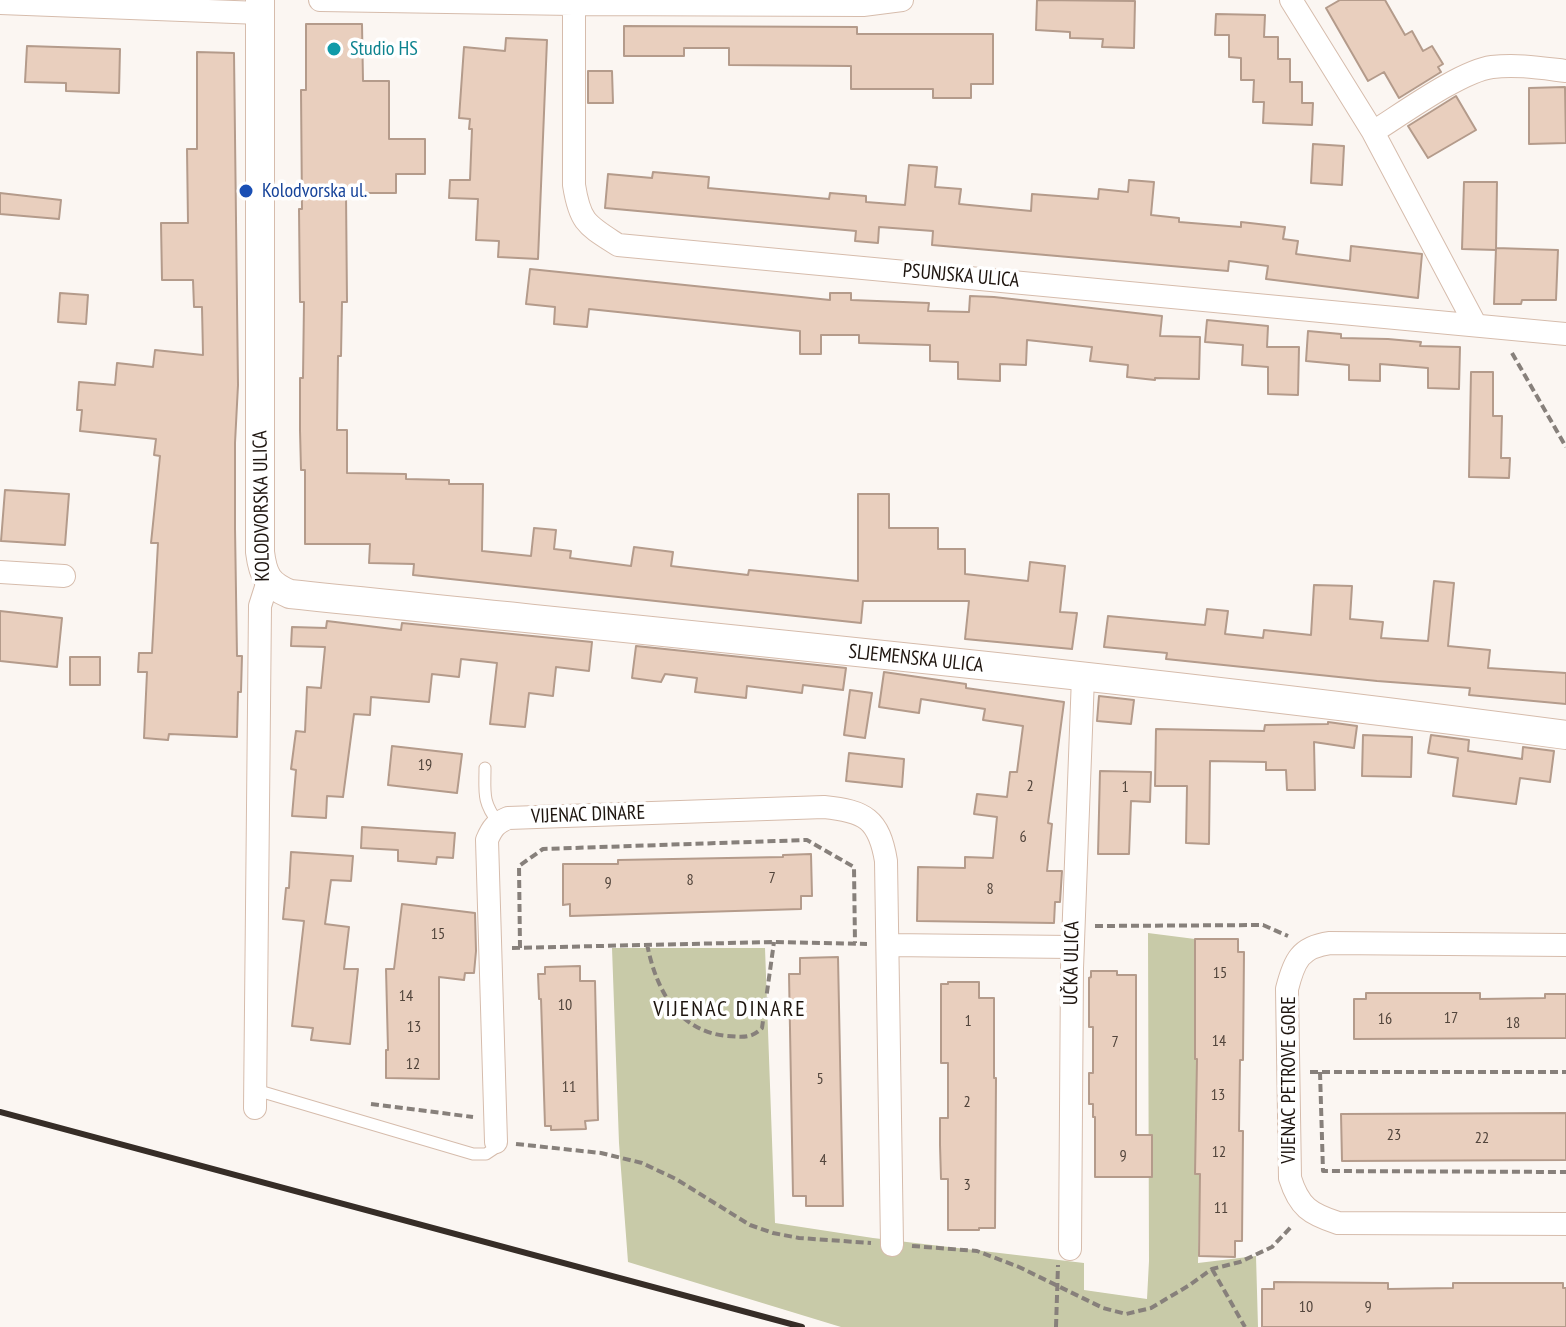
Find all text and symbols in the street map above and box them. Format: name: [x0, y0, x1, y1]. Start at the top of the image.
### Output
place label: Studio HS: [350, 37, 418, 61]
marker: Studio HS: [325, 40, 343, 58]
place label: Kolodvorska ul.: [262, 179, 367, 203]
marker: Kolodvorska ul.: [237, 182, 255, 200]
street label: PSUNJSKA ULICA: [902, 259, 1020, 293]
street label: KOLODVORSKA ULICA: [249, 430, 275, 582]
street label: SLJEMENSKA ULICA: [847, 640, 985, 678]
house number: 19: [418, 755, 432, 775]
house number: 2: [1026, 776, 1034, 796]
house number: 1: [1121, 777, 1129, 797]
street label: VIJENAC DINARE: [531, 801, 645, 829]
house number: 6: [1019, 827, 1027, 847]
house number: 7: [768, 868, 776, 888]
house number: 8: [686, 870, 694, 890]
house number: 9: [604, 873, 612, 893]
house number: 8: [986, 879, 994, 899]
street label: UČKA ULICA: [1059, 921, 1085, 1005]
house number: 15: [431, 924, 445, 944]
house number: 15: [1213, 963, 1227, 983]
house number: 14: [399, 986, 413, 1006]
house number: 10: [558, 995, 572, 1015]
street label: VIJENAC PETROVE GORE: [1277, 996, 1301, 1164]
district label: VIJENAC DINARE: [653, 997, 807, 1023]
house number: 17: [1444, 1008, 1458, 1028]
house number: 16: [1378, 1009, 1392, 1029]
house number: 1: [964, 1011, 972, 1031]
house number: 18: [1506, 1013, 1520, 1033]
house number: 13: [407, 1017, 421, 1037]
house number: 14: [1212, 1031, 1226, 1051]
house number: 7: [1111, 1032, 1119, 1052]
house number: 12: [406, 1054, 420, 1074]
house number: 5: [816, 1069, 824, 1089]
house number: 11: [562, 1077, 576, 1097]
house number: 13: [1211, 1085, 1225, 1105]
house number: 2: [963, 1092, 971, 1112]
house number: 23: [1387, 1125, 1401, 1145]
house number: 22: [1475, 1128, 1489, 1148]
house number: 12: [1212, 1142, 1226, 1162]
house number: 9: [1119, 1146, 1127, 1166]
house number: 4: [819, 1150, 827, 1170]
house number: 3: [963, 1175, 971, 1195]
house number: 11: [1214, 1198, 1228, 1218]
house number: 10: [1299, 1297, 1313, 1317]
house number: 9: [1364, 1297, 1372, 1317]

